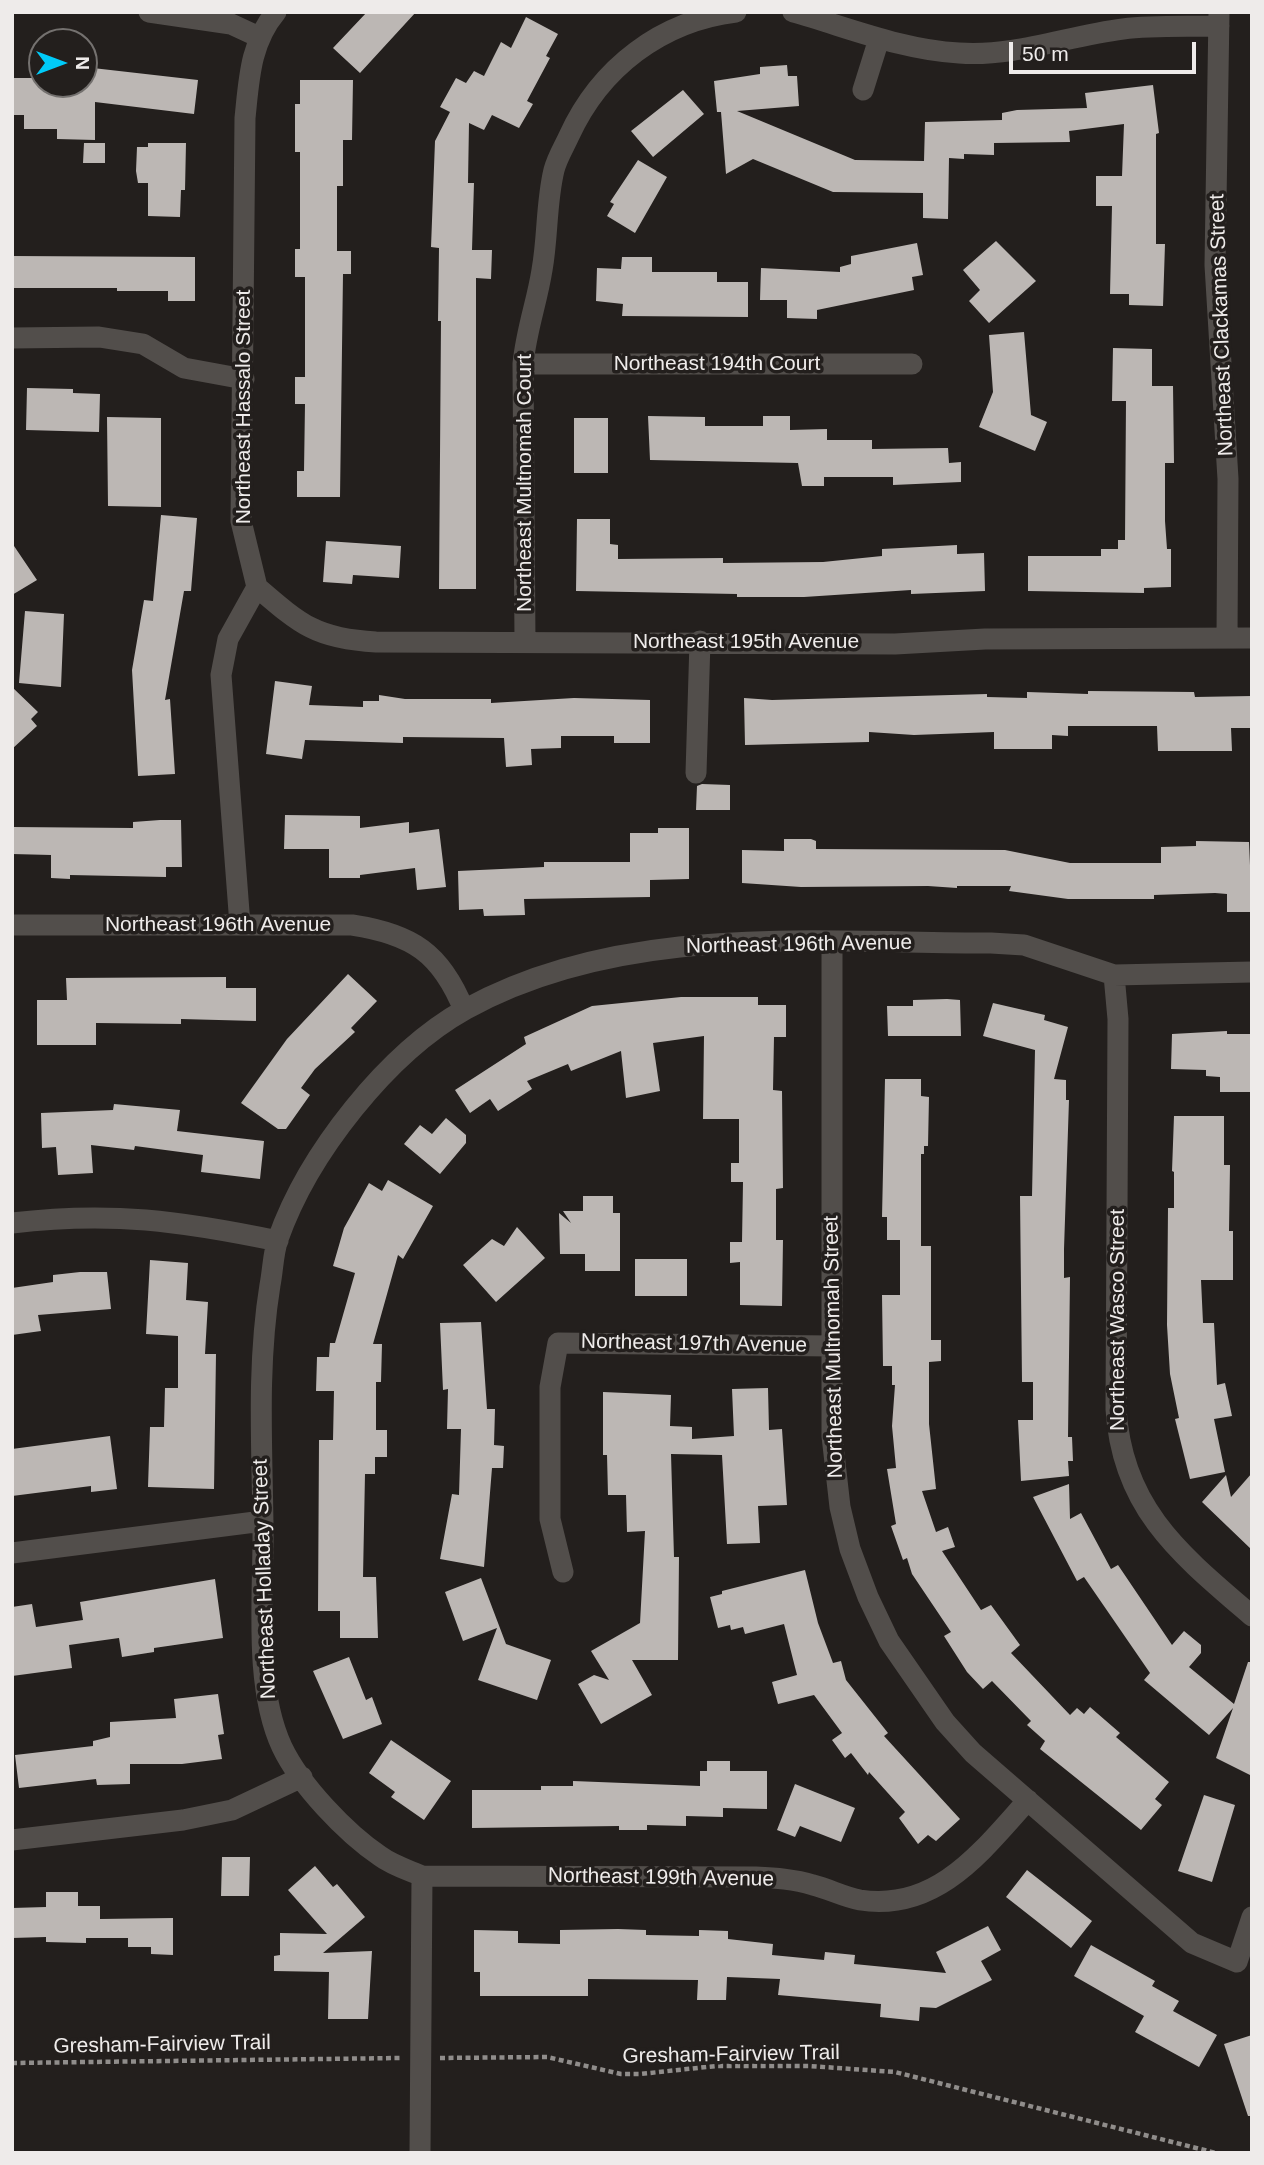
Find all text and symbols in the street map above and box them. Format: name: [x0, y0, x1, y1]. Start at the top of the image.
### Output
north arrow: [28, 28, 98, 98]
scale bar: [1012, 28, 1199, 72]
text: 50 m: [1022, 42, 1069, 65]
text: N: [72, 56, 93, 70]
street label: Northeast Clackamas Street: [1205, 193, 1239, 457]
street label: Northeast Hassalo Street: [231, 290, 257, 524]
street label: Northeast 194th Court: [614, 351, 820, 377]
street label: Northeast Multnomah Court: [512, 354, 538, 612]
street label: Northeast 195th Avenue: [633, 629, 859, 655]
street label: Northeast 196th Avenue: [105, 912, 331, 938]
street label: Northeast 196th Avenue: [686, 930, 912, 960]
street label: Northeast Wasco Street: [1105, 1209, 1131, 1431]
street label: Northeast Multnomah Street: [819, 1215, 849, 1479]
street label: Northeast 197th Avenue: [581, 1329, 807, 1359]
street label: Northeast Holladay Street: [248, 1458, 282, 1700]
street label: Northeast 199th Avenue: [548, 1863, 774, 1893]
street label: Gresham-Fairview Trail: [53, 2031, 271, 2059]
street label: Gresham-Fairview Trail: [622, 2041, 840, 2069]

